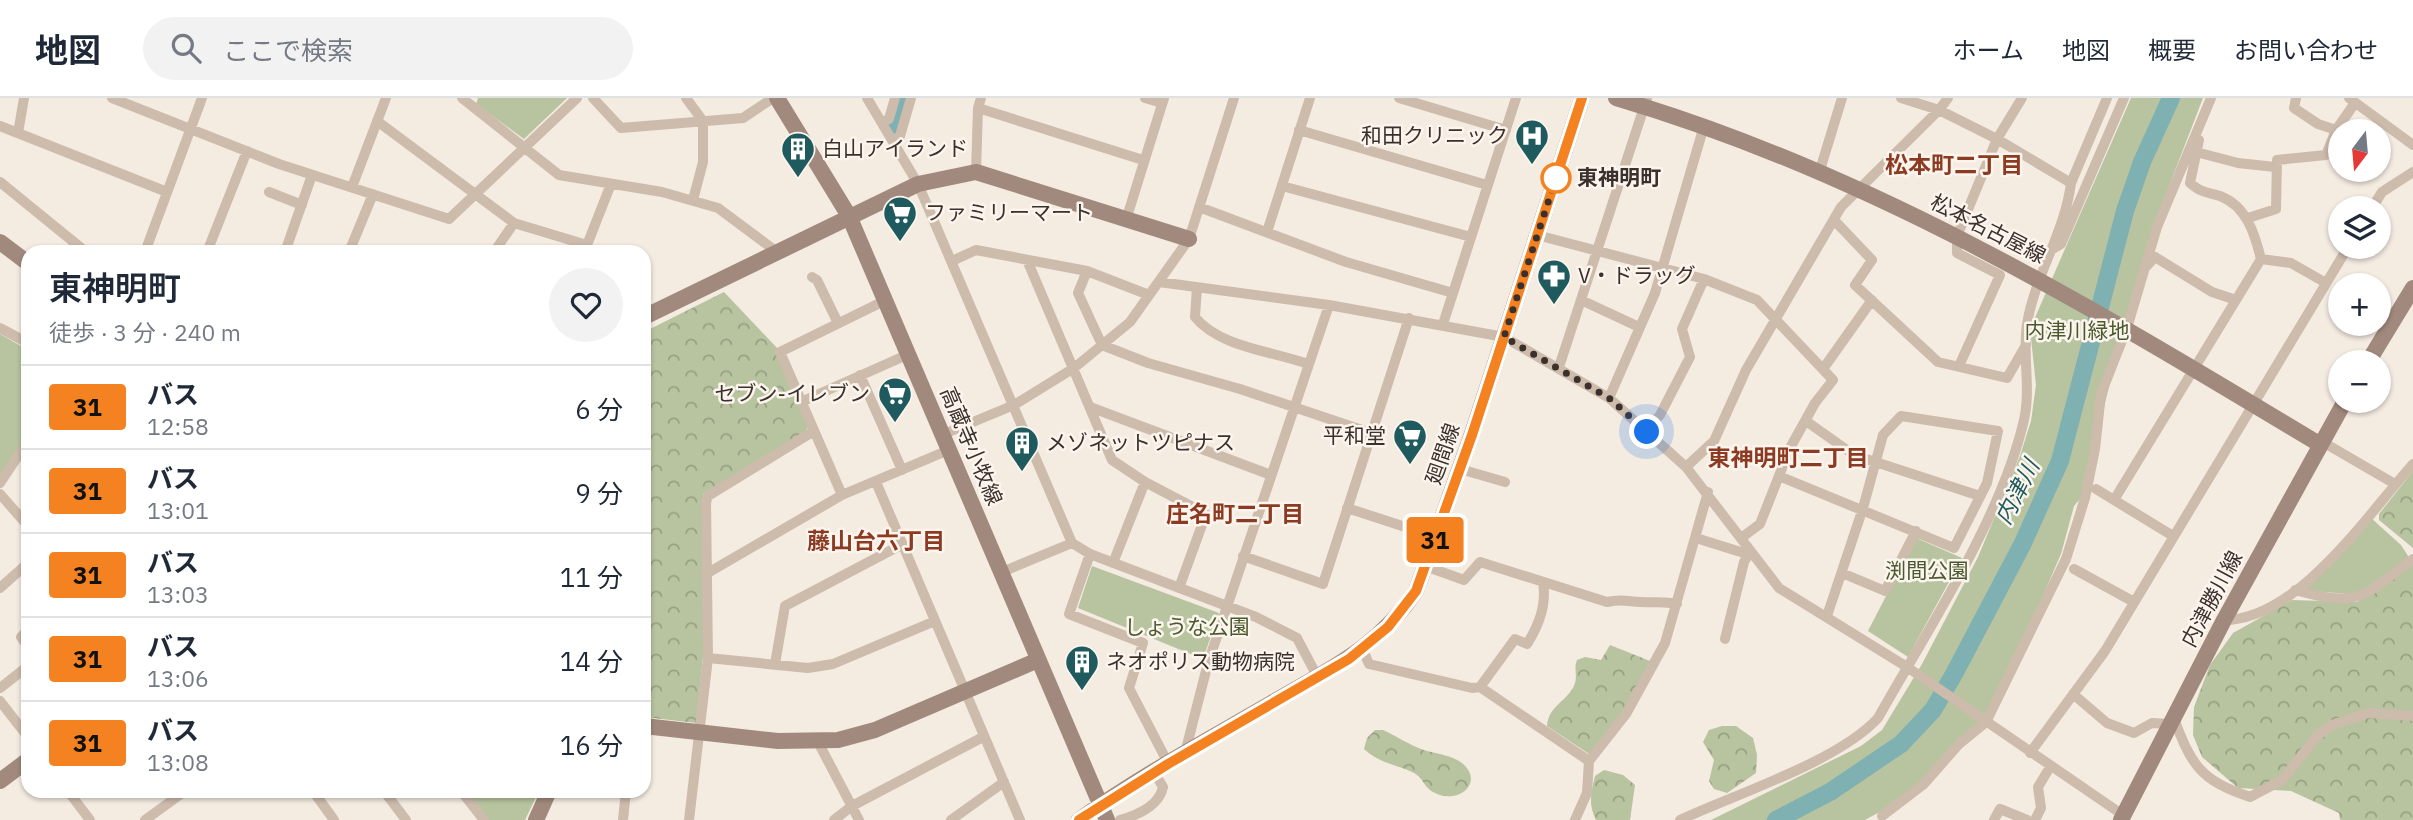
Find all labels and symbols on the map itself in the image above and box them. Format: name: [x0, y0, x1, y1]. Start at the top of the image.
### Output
hospital icon: 和田クリニック: [1513, 117, 1551, 166]
north arrow: [2328, 119, 2390, 182]
place label: 和田クリニック: [1361, 121, 1508, 149]
building icon: 白山アイランド: [779, 130, 817, 179]
place label: 白山アイランド: [822, 134, 968, 162]
district label: 松本町二丁目: [1885, 149, 2023, 179]
marker: 東神明町: [1541, 163, 1571, 193]
place label: 東神明町: [1577, 163, 1661, 191]
street label: 松本名古屋線: [1926, 187, 2051, 269]
supermarket icon: ファミリーマート: [881, 194, 919, 243]
place label: ファミリーマート: [925, 198, 1093, 226]
pharmacy icon: V・ドラッグ: [1535, 257, 1573, 306]
place label: V・ドラッグ: [1578, 261, 1696, 289]
park label: 内津川緑地: [2025, 316, 2130, 344]
supermarket icon: セブン-イレブン: [876, 375, 914, 424]
place label: セブン-イレブン: [715, 379, 870, 407]
street label: 高蔵寺小牧線: [934, 382, 1009, 509]
your location: [1629, 414, 1664, 449]
supermarket icon: 平和堂: [1391, 417, 1429, 466]
street label: 廻間線: [1419, 419, 1466, 488]
place label: 平和堂: [1323, 421, 1386, 449]
building icon: メゾネットツピナス: [1003, 424, 1041, 473]
place label: メゾネットツピナス: [1046, 428, 1235, 456]
district label: 東神明町二丁目: [1708, 442, 1869, 472]
water label: 内津川: [1987, 451, 2046, 529]
district label: 庄名町二丁目: [1166, 498, 1304, 528]
line badge: 31: [1404, 517, 1466, 563]
district label: 藤山台六丁目: [807, 525, 945, 555]
street label: 内津勝川線: [2174, 546, 2248, 651]
park label: 渕間公園: [1885, 556, 1969, 584]
park label: しょうな公園: [1124, 612, 1250, 640]
building icon: ネオポリス動物病院: [1063, 643, 1101, 692]
place label: ネオポリス動物病院: [1106, 647, 1295, 675]

